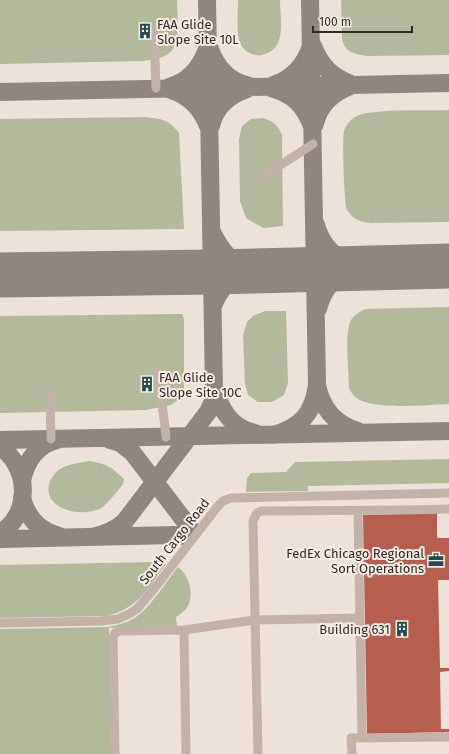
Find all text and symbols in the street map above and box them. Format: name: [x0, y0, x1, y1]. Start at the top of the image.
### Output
scale bar: [313, 8, 412, 34]
text: 100 m: [319, 15, 351, 29]
place label: FAA Glide Slope Site 10L: [157, 17, 239, 47]
building icon: FAA Glide Slope Site 10L: [136, 22, 154, 40]
place label: FAA Glide Slope Site 10C: [159, 370, 242, 400]
building icon: FAA Glide Slope Site 10C: [138, 375, 156, 393]
street label: South Cargo Road: [136, 495, 213, 587]
place label: FedEx Chicago Regional Sort Operations: [286, 546, 424, 576]
office icon: FedEx Chicago Regional Sort Operations: [427, 551, 445, 569]
building icon: Building 631: [393, 620, 411, 638]
place label: Building 631: [319, 622, 390, 637]

